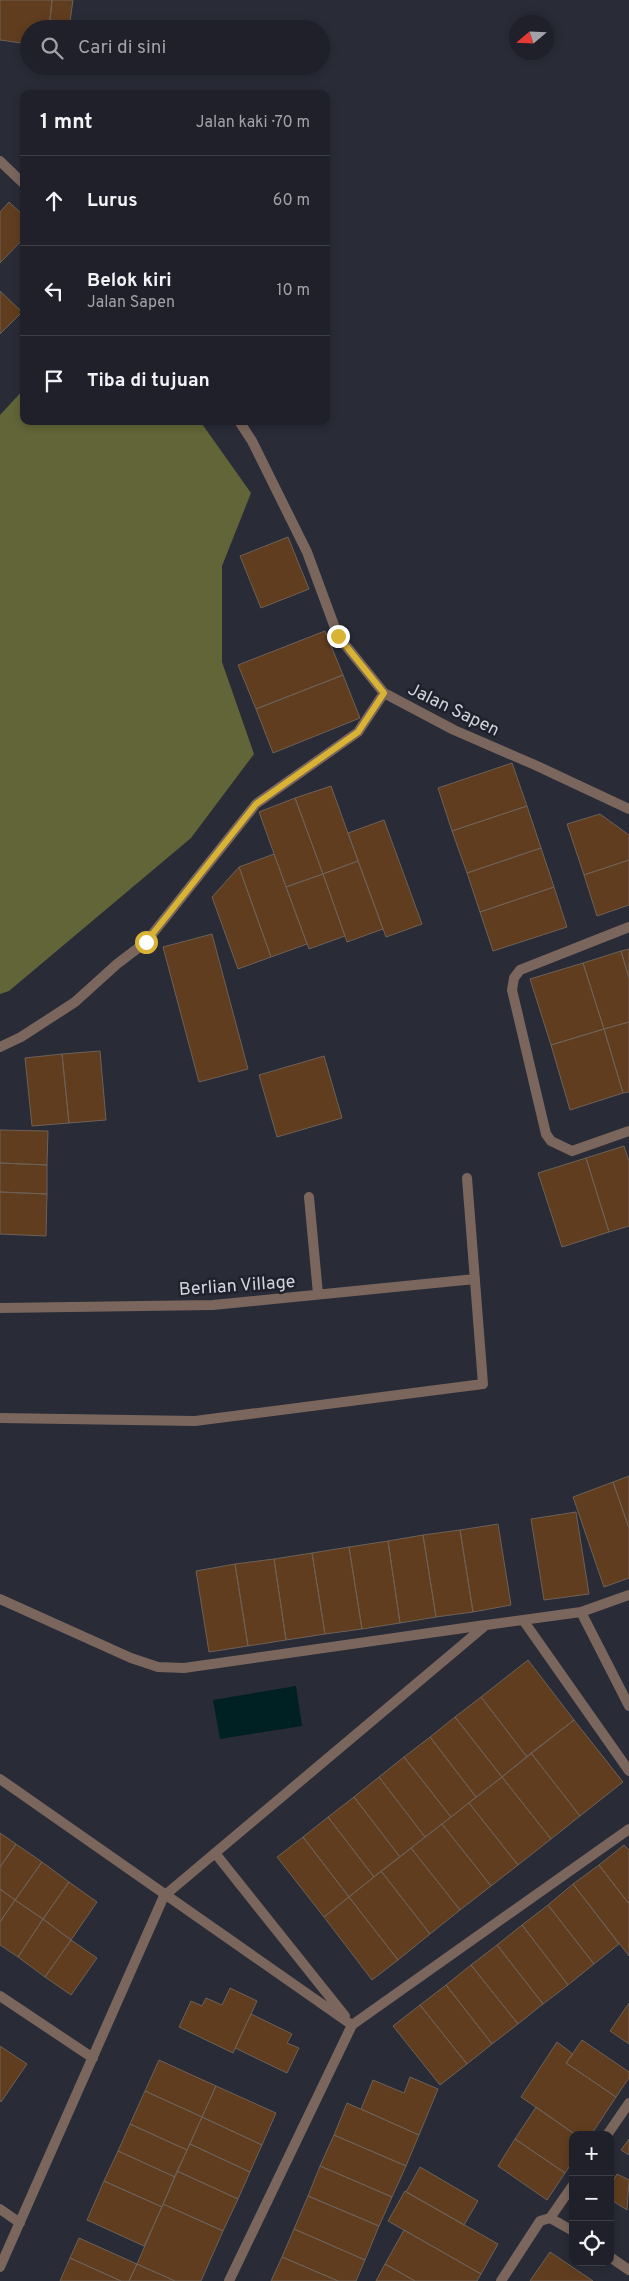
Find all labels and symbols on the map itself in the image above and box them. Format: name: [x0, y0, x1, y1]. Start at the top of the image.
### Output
north arrow: [509, 15, 554, 60]
route end: [327, 625, 350, 648]
street label: Jalan Sapen: [404, 678, 503, 742]
route start: [135, 931, 158, 954]
street label: Berlian Village: [178, 1271, 296, 1302]

